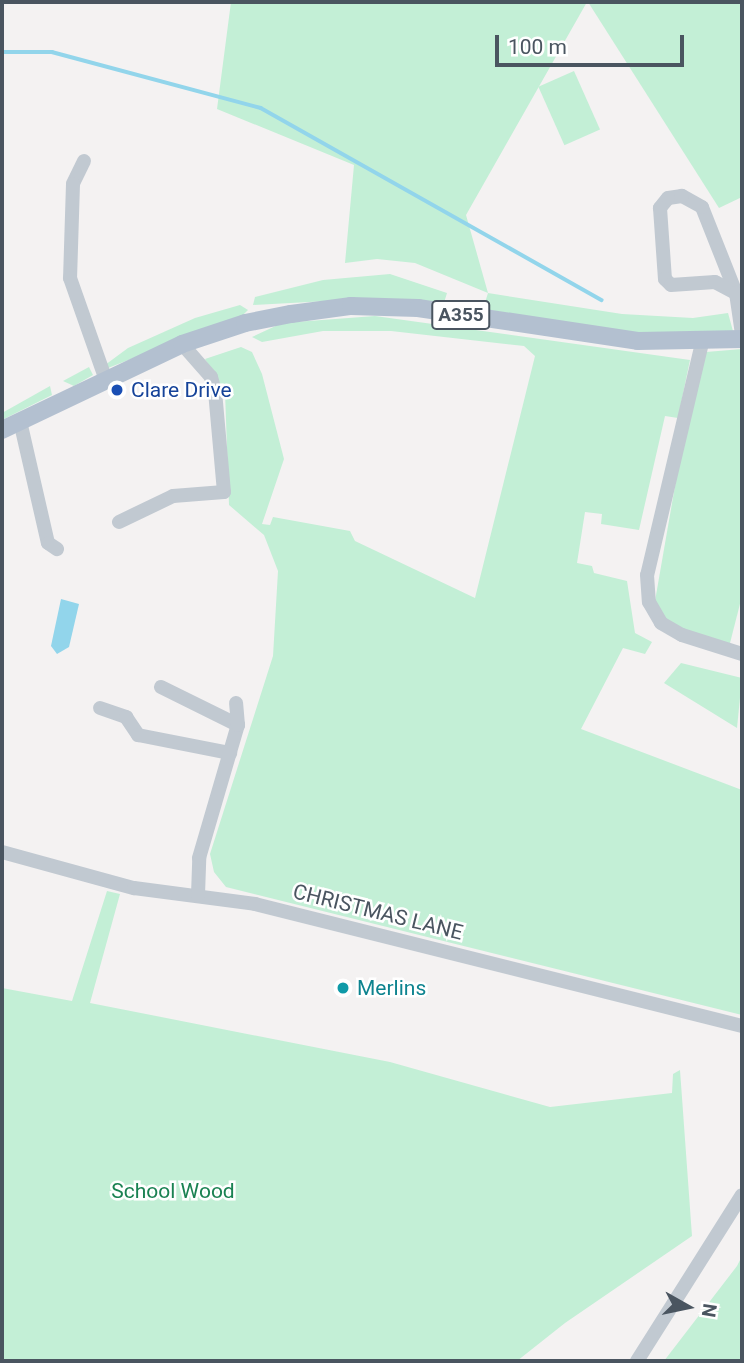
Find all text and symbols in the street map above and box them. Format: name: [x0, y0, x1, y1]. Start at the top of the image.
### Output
scale bar: [499, 21, 688, 65]
text: 100 m: [508, 35, 567, 59]
road number: A355: [431, 300, 491, 330]
place label: Clare Drive: [131, 377, 232, 403]
marker: Clare Drive: [109, 382, 125, 398]
street label: CHRISTMAS LANE: [290, 879, 466, 945]
place label: Merlins: [357, 975, 426, 1001]
marker: Merlins: [335, 980, 351, 996]
park label: School Wood: [111, 1178, 235, 1204]
north arrow: [653, 1272, 723, 1342]
text: N: [697, 1302, 722, 1319]

